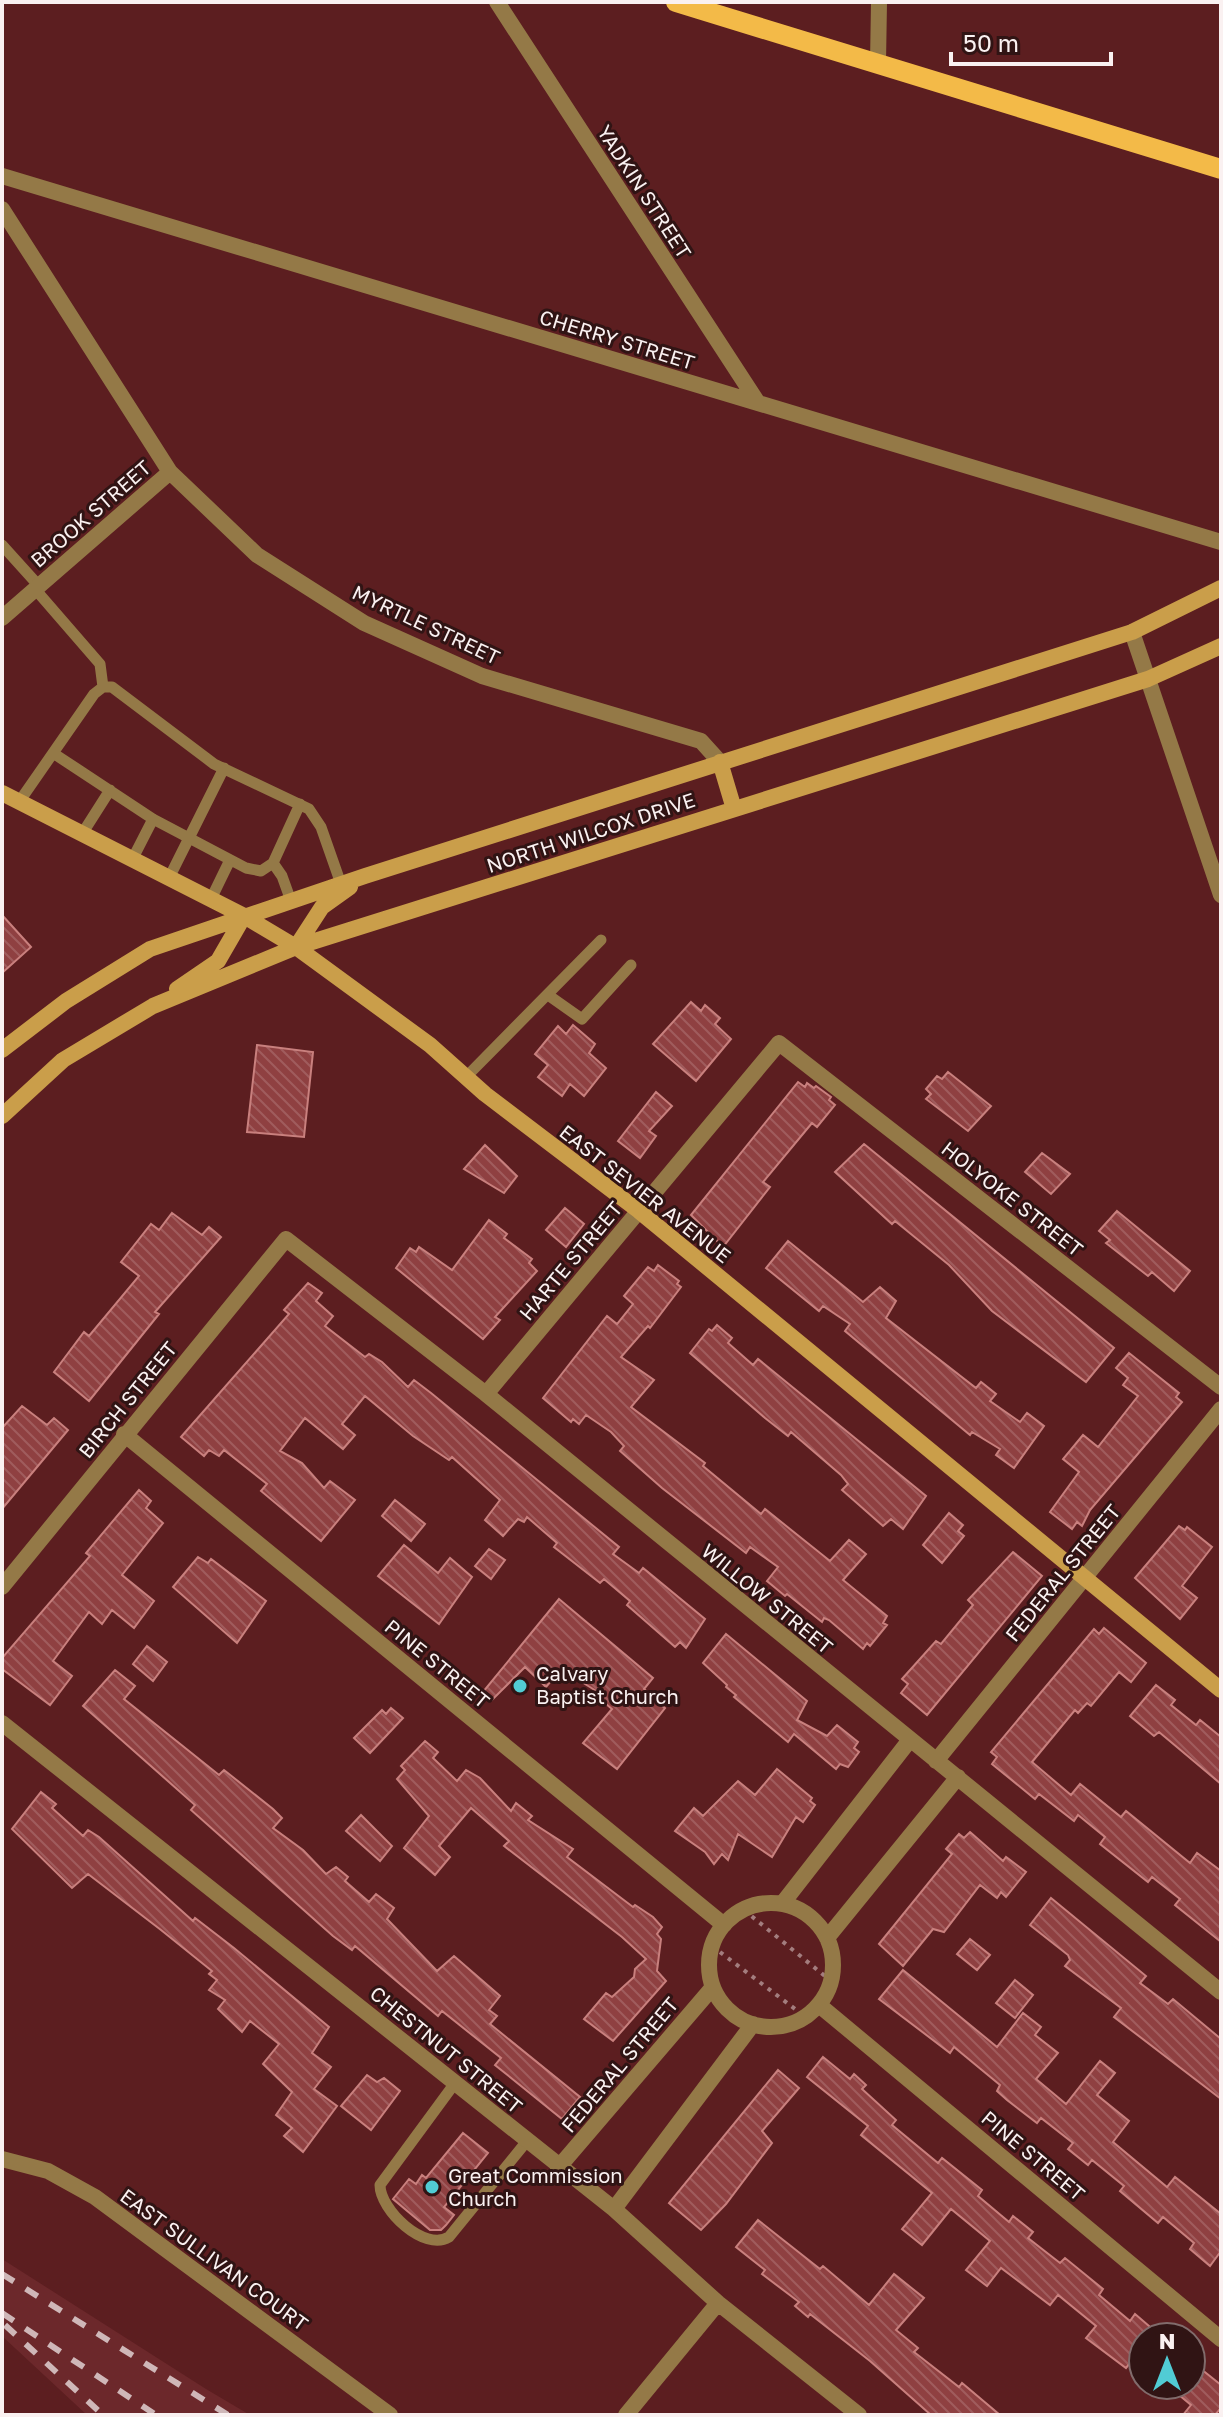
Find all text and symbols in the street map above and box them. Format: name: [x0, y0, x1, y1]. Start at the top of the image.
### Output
scale bar: [951, 16, 1111, 66]
text: 50 m: [963, 28, 1019, 57]
street label: YADKIN STREET: [593, 120, 697, 263]
street label: CHERRY STREET: [537, 304, 698, 374]
street label: BROOK STREET: [25, 455, 155, 572]
street label: MYRTLE STREET: [349, 579, 504, 669]
street label: NORTH WILCOX DRIVE: [483, 787, 698, 877]
street label: EAST SEVIER AVENUE: [555, 1119, 736, 1267]
street label: HOLYOKE STREET: [937, 1136, 1088, 1261]
street label: HARTE STREET: [514, 1196, 627, 1324]
street label: BIRCH STREET: [73, 1336, 181, 1462]
street label: FEDERAL STREET: [1000, 1499, 1125, 1646]
street label: WILLOW STREET: [697, 1538, 838, 1658]
street label: PINE STREET: [381, 1614, 495, 1713]
place label: Calvary Baptist Church: [536, 1661, 679, 1708]
marker: Calvary Baptist Church: [511, 1677, 529, 1695]
street label: CHESTNUT STREET: [366, 1980, 528, 2118]
street label: FEDERAL STREET: [556, 1992, 683, 2137]
street label: PINE STREET: [977, 2105, 1090, 2205]
place label: Great Commission Church: [448, 2163, 623, 2210]
marker: Great Commission Church: [423, 2178, 441, 2196]
street label: EAST SULLIVAN COURT: [116, 2183, 313, 2335]
north arrow: [1127, 2321, 1207, 2401]
text: N: [1159, 2327, 1175, 2354]

